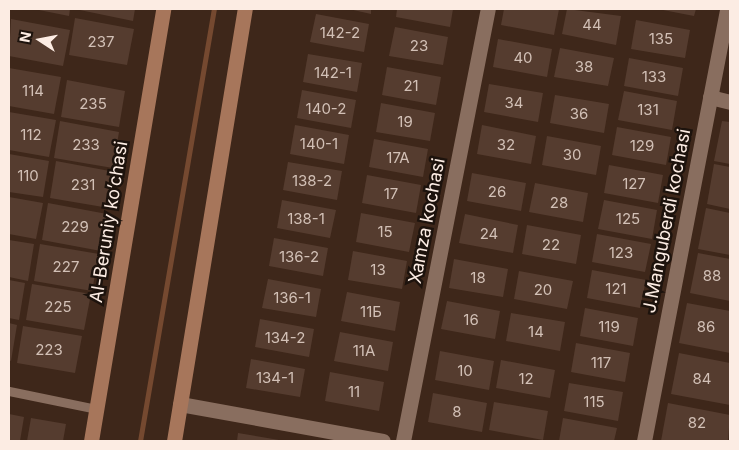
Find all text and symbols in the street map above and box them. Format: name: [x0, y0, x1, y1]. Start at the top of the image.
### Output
north arrow: [15, 15, 65, 65]
house number: 44: [582, 16, 602, 34]
house number: 142-2: [320, 24, 360, 42]
text: N: [15, 30, 34, 44]
house number: 135: [649, 30, 673, 48]
house number: 237: [88, 33, 114, 51]
house number: 23: [410, 37, 428, 55]
house number: 40: [513, 49, 533, 67]
house number: 38: [575, 58, 593, 76]
house number: 142-1: [314, 64, 352, 82]
house number: 133: [642, 68, 666, 86]
house number: 21: [403, 77, 419, 95]
house number: 114: [22, 82, 44, 100]
house number: 34: [505, 94, 523, 112]
house number: 235: [79, 95, 107, 113]
house number: 140-2: [306, 100, 346, 118]
house number: 131: [637, 101, 659, 119]
house number: 36: [570, 105, 588, 123]
house number: 19: [397, 113, 413, 131]
house number: 112: [20, 126, 42, 144]
street label: J.Manguberdi kochasi: [639, 127, 695, 315]
house number: 140-1: [300, 135, 338, 153]
house number: 233: [72, 136, 100, 154]
house number: 32: [497, 136, 515, 154]
house number: 129: [630, 137, 654, 155]
street label: Al-Beruniy ko’chasi: [86, 140, 132, 304]
house number: 30: [563, 146, 581, 164]
house number: 17A: [386, 149, 410, 167]
street label: Xamza kochasi: [404, 156, 450, 286]
house number: 110: [17, 167, 39, 185]
house number: 138-2: [292, 172, 332, 190]
house number: 127: [622, 175, 646, 193]
house number: 231: [71, 176, 95, 194]
house number: 26: [488, 183, 506, 201]
house number: 17: [384, 185, 398, 203]
house number: 28: [550, 194, 568, 212]
house number: 138-1: [287, 210, 325, 228]
house number: 125: [616, 210, 640, 228]
house number: 229: [61, 218, 89, 236]
house number: 15: [377, 223, 393, 241]
house number: 24: [480, 225, 498, 243]
house number: 22: [542, 236, 560, 254]
house number: 123: [609, 244, 633, 262]
house number: 136-2: [279, 248, 319, 266]
house number: 227: [53, 258, 79, 276]
house number: 13: [370, 261, 386, 279]
house number: 88: [703, 267, 721, 285]
house number: 18: [470, 269, 486, 287]
house number: 121: [605, 280, 627, 298]
house number: 20: [534, 281, 552, 299]
house number: 136-1: [273, 289, 311, 307]
house number: 225: [44, 298, 72, 316]
house number: 11Б: [360, 303, 382, 321]
house number: 16: [463, 311, 479, 329]
house number: 119: [598, 318, 620, 336]
house number: 86: [697, 318, 715, 336]
house number: 14: [528, 323, 544, 341]
house number: 134-2: [265, 329, 305, 347]
house number: 223: [35, 341, 63, 359]
house number: 11А: [353, 342, 375, 360]
house number: 117: [591, 354, 611, 372]
house number: 10: [457, 362, 473, 380]
house number: 134-1: [256, 369, 294, 387]
house number: 12: [518, 370, 534, 388]
house number: 84: [693, 370, 711, 388]
house number: 11: [348, 383, 360, 401]
house number: 115: [583, 393, 605, 411]
house number: 8: [452, 403, 462, 421]
house number: 82: [688, 414, 706, 432]

